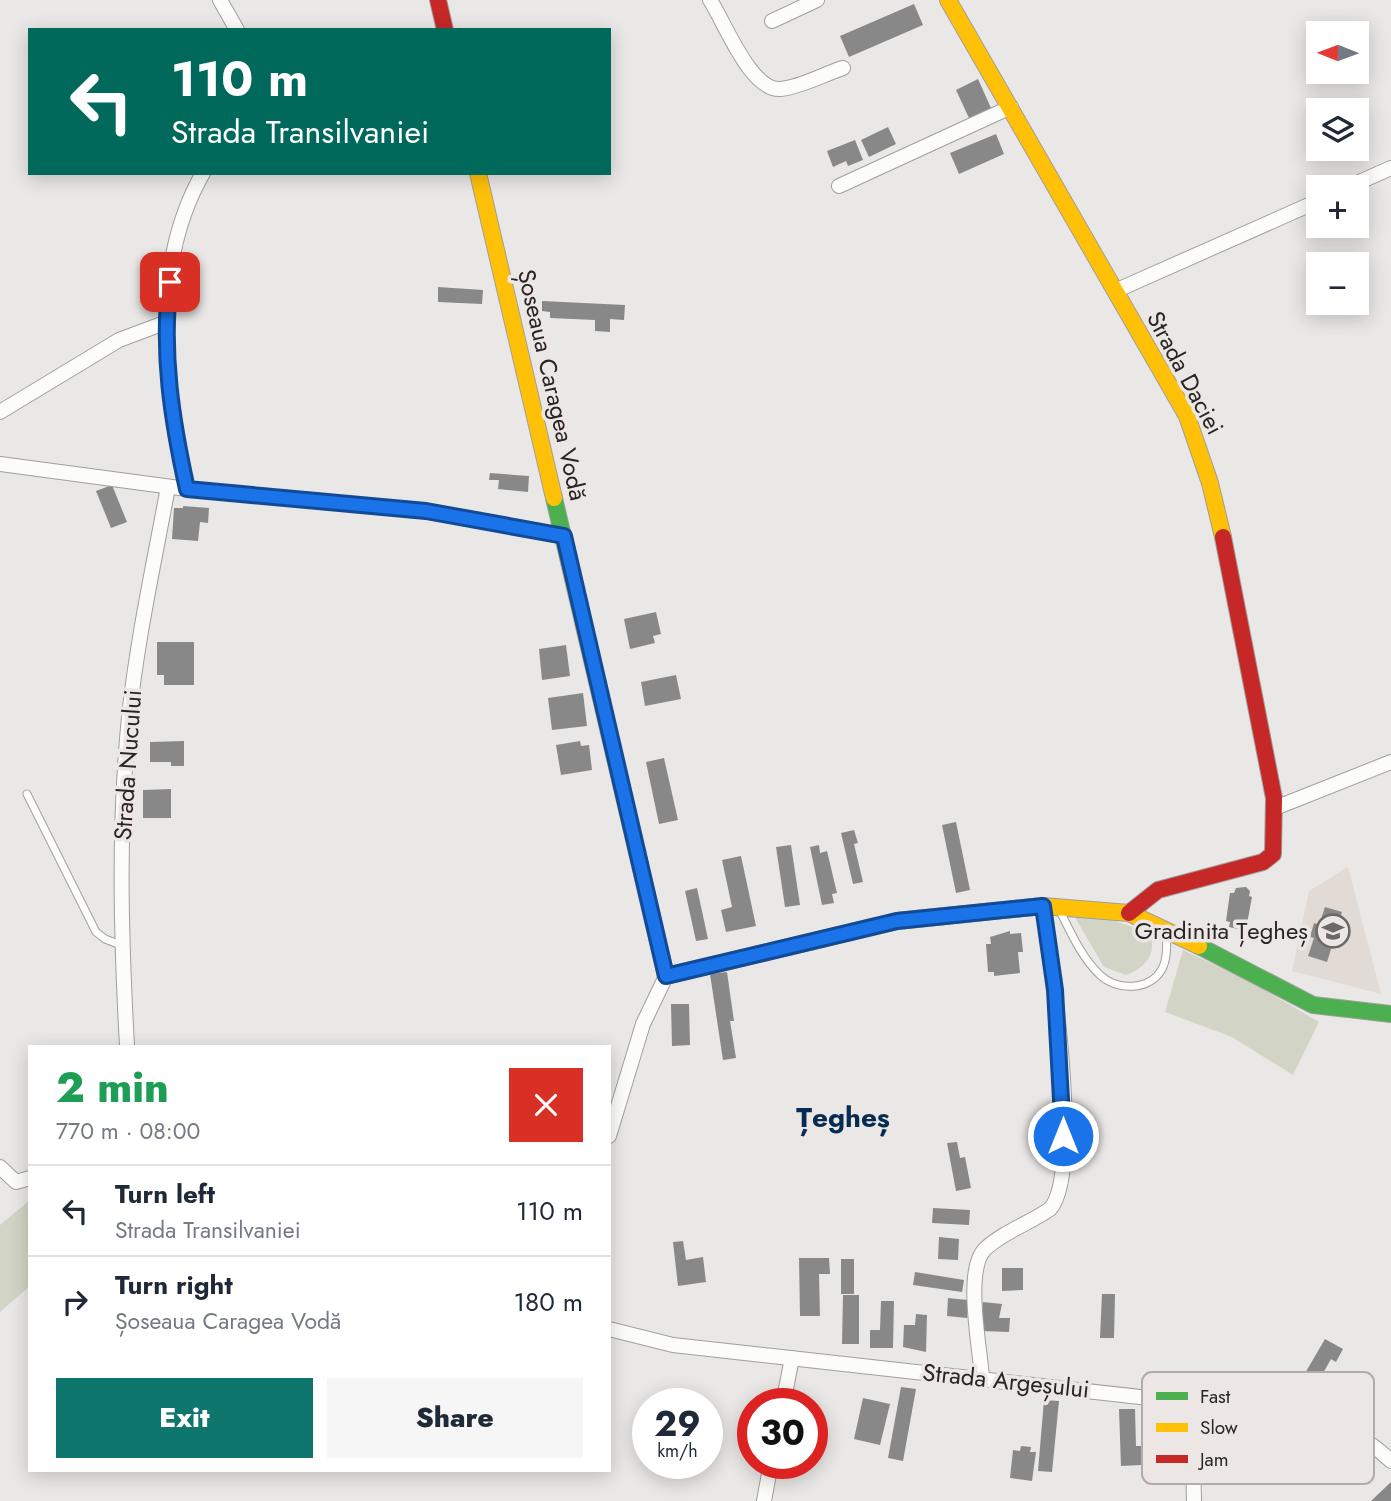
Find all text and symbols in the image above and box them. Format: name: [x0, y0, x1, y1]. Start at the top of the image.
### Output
north arrow: [1306, 21, 1368, 84]
map controls: [1306, 21, 1369, 315]
text: 110 m: [171, 44, 308, 114]
icon: left: [56, 56, 147, 147]
button: layers: [1306, 98, 1369, 161]
text: Strada Transilvaniei: [171, 109, 429, 155]
button: +: [1306, 175, 1369, 238]
pin: [140, 252, 200, 312]
button: −: [1306, 252, 1369, 315]
icon: arrive: [151, 263, 189, 301]
street label: Șoseaua Caragea Vodă: [509, 266, 596, 504]
street label: Strada Daciei: [1138, 305, 1233, 441]
street label: Strada Nucului: [105, 689, 150, 841]
school or university icon: Gradinita Țegheș: [1314, 912, 1352, 950]
place label: Gradinita Țegheș: [1135, 913, 1308, 948]
text: 2 min: [56, 1057, 169, 1118]
button: close: [509, 1068, 583, 1142]
district label: Țegheș: [796, 1097, 890, 1138]
position arrow: [1026, 1099, 1100, 1173]
text: 770 m · 08:00: [56, 1114, 200, 1148]
text: Turn left: [115, 1175, 215, 1213]
icon: left: [56, 1192, 94, 1230]
text: 110 m: [516, 1192, 583, 1230]
text: Strada Transilvaniei: [115, 1213, 301, 1247]
text: Turn right: [115, 1266, 233, 1304]
icon: right: [56, 1283, 94, 1321]
text: 180 m: [513, 1283, 583, 1321]
text: Șoseaua Caragea Vodă: [115, 1304, 341, 1338]
street label: Strada Argeșului: [921, 1354, 1091, 1407]
legend: [1142, 1372, 1374, 1484]
button: Exit: [56, 1378, 313, 1458]
button: Share: [327, 1378, 583, 1458]
text: Fast: [1200, 1383, 1231, 1410]
speed limit sign: 30: [737, 1388, 828, 1479]
text: 29: [654, 1399, 701, 1449]
text: Slow: [1200, 1414, 1238, 1441]
text: km/h: [657, 1438, 698, 1464]
text: Jam: [1197, 1446, 1229, 1473]

